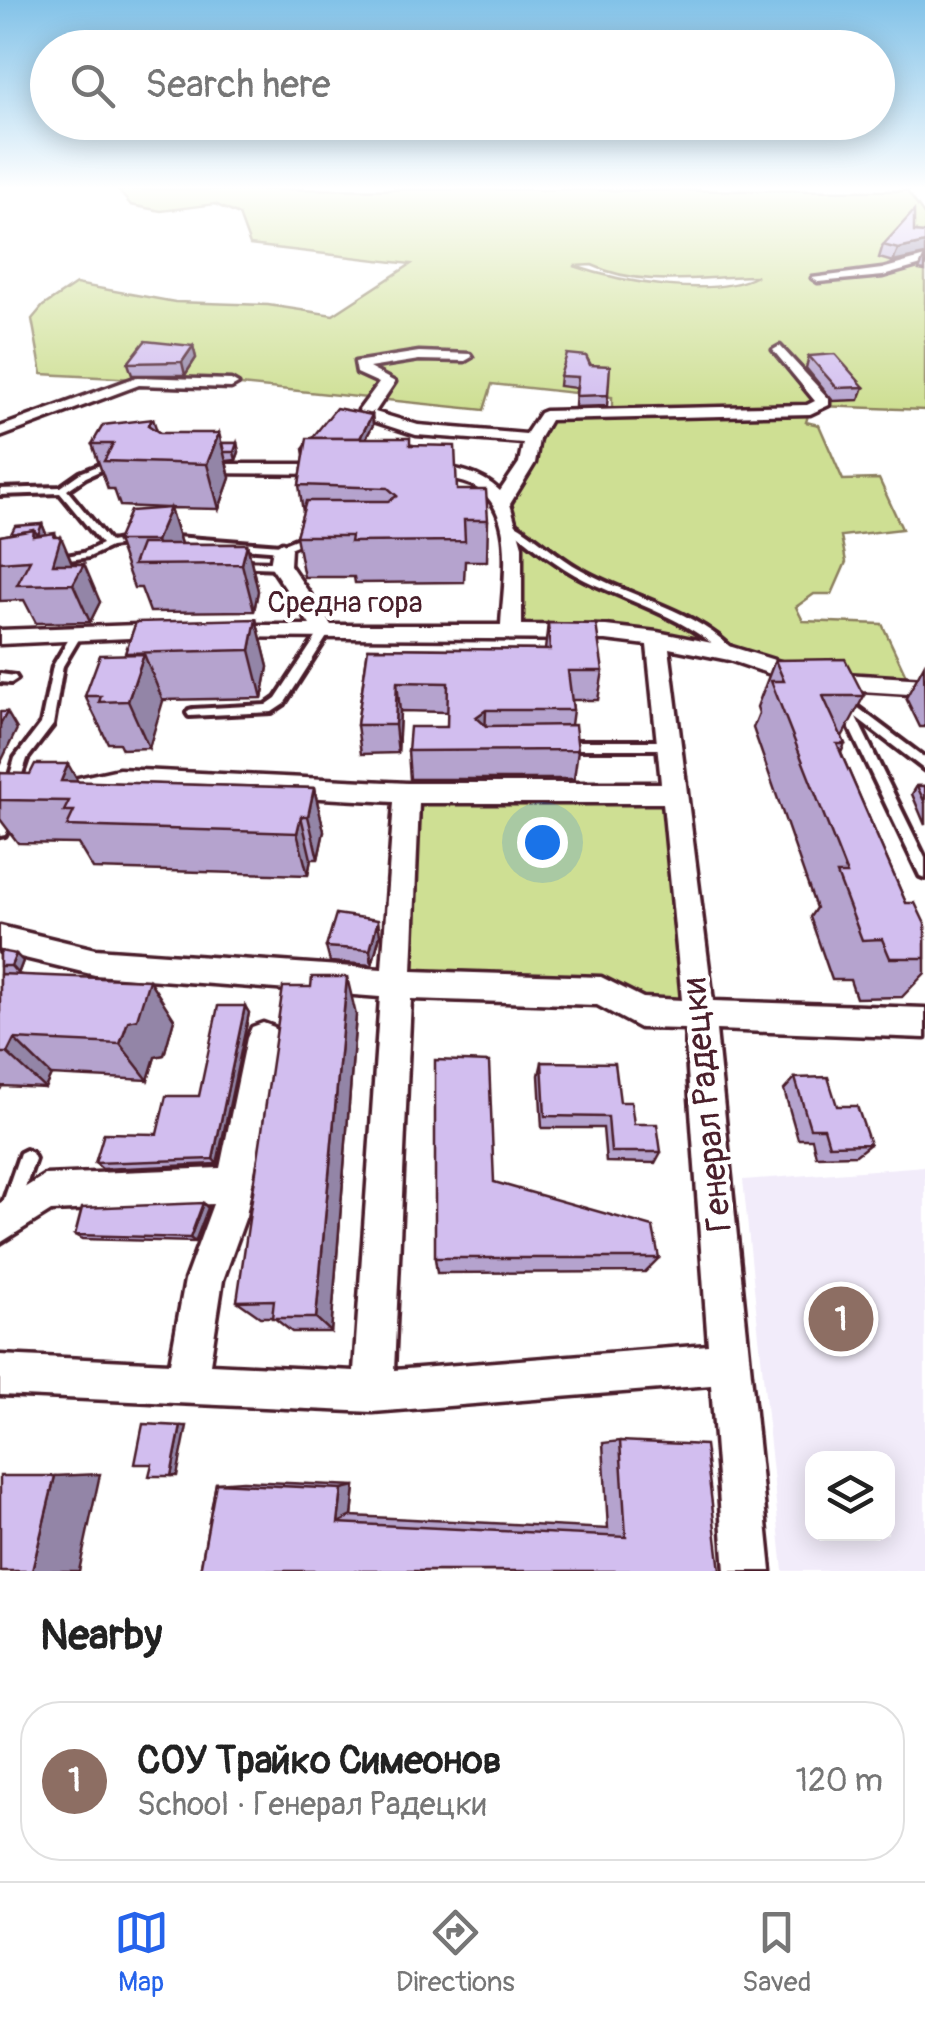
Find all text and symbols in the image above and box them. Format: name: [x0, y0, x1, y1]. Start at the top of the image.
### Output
search box: [30, 30, 895, 140]
icon: search: [65, 58, 120, 113]
text: Search here: [145, 61, 331, 109]
street label: Средна гора: [267, 584, 423, 621]
your location: [517, 817, 568, 868]
street label: Генерал Радецки: [672, 976, 742, 1234]
pin: 1: [808, 1282, 874, 1356]
map controls: [805, 1451, 895, 1541]
button: layers: [805, 1451, 895, 1541]
text: Nearby: [40, 1610, 162, 1662]
text: СОУ Трайко Симеонов: [137, 1737, 501, 1785]
text: 1: [68, 1761, 81, 1801]
text: 120 m: [795, 1761, 883, 1801]
text: School · Генерал Радецки: [137, 1785, 486, 1825]
tab: Map: [114, 1905, 169, 2000]
tab: Directions: [396, 1905, 515, 2000]
tab: Saved: [742, 1905, 811, 2000]

